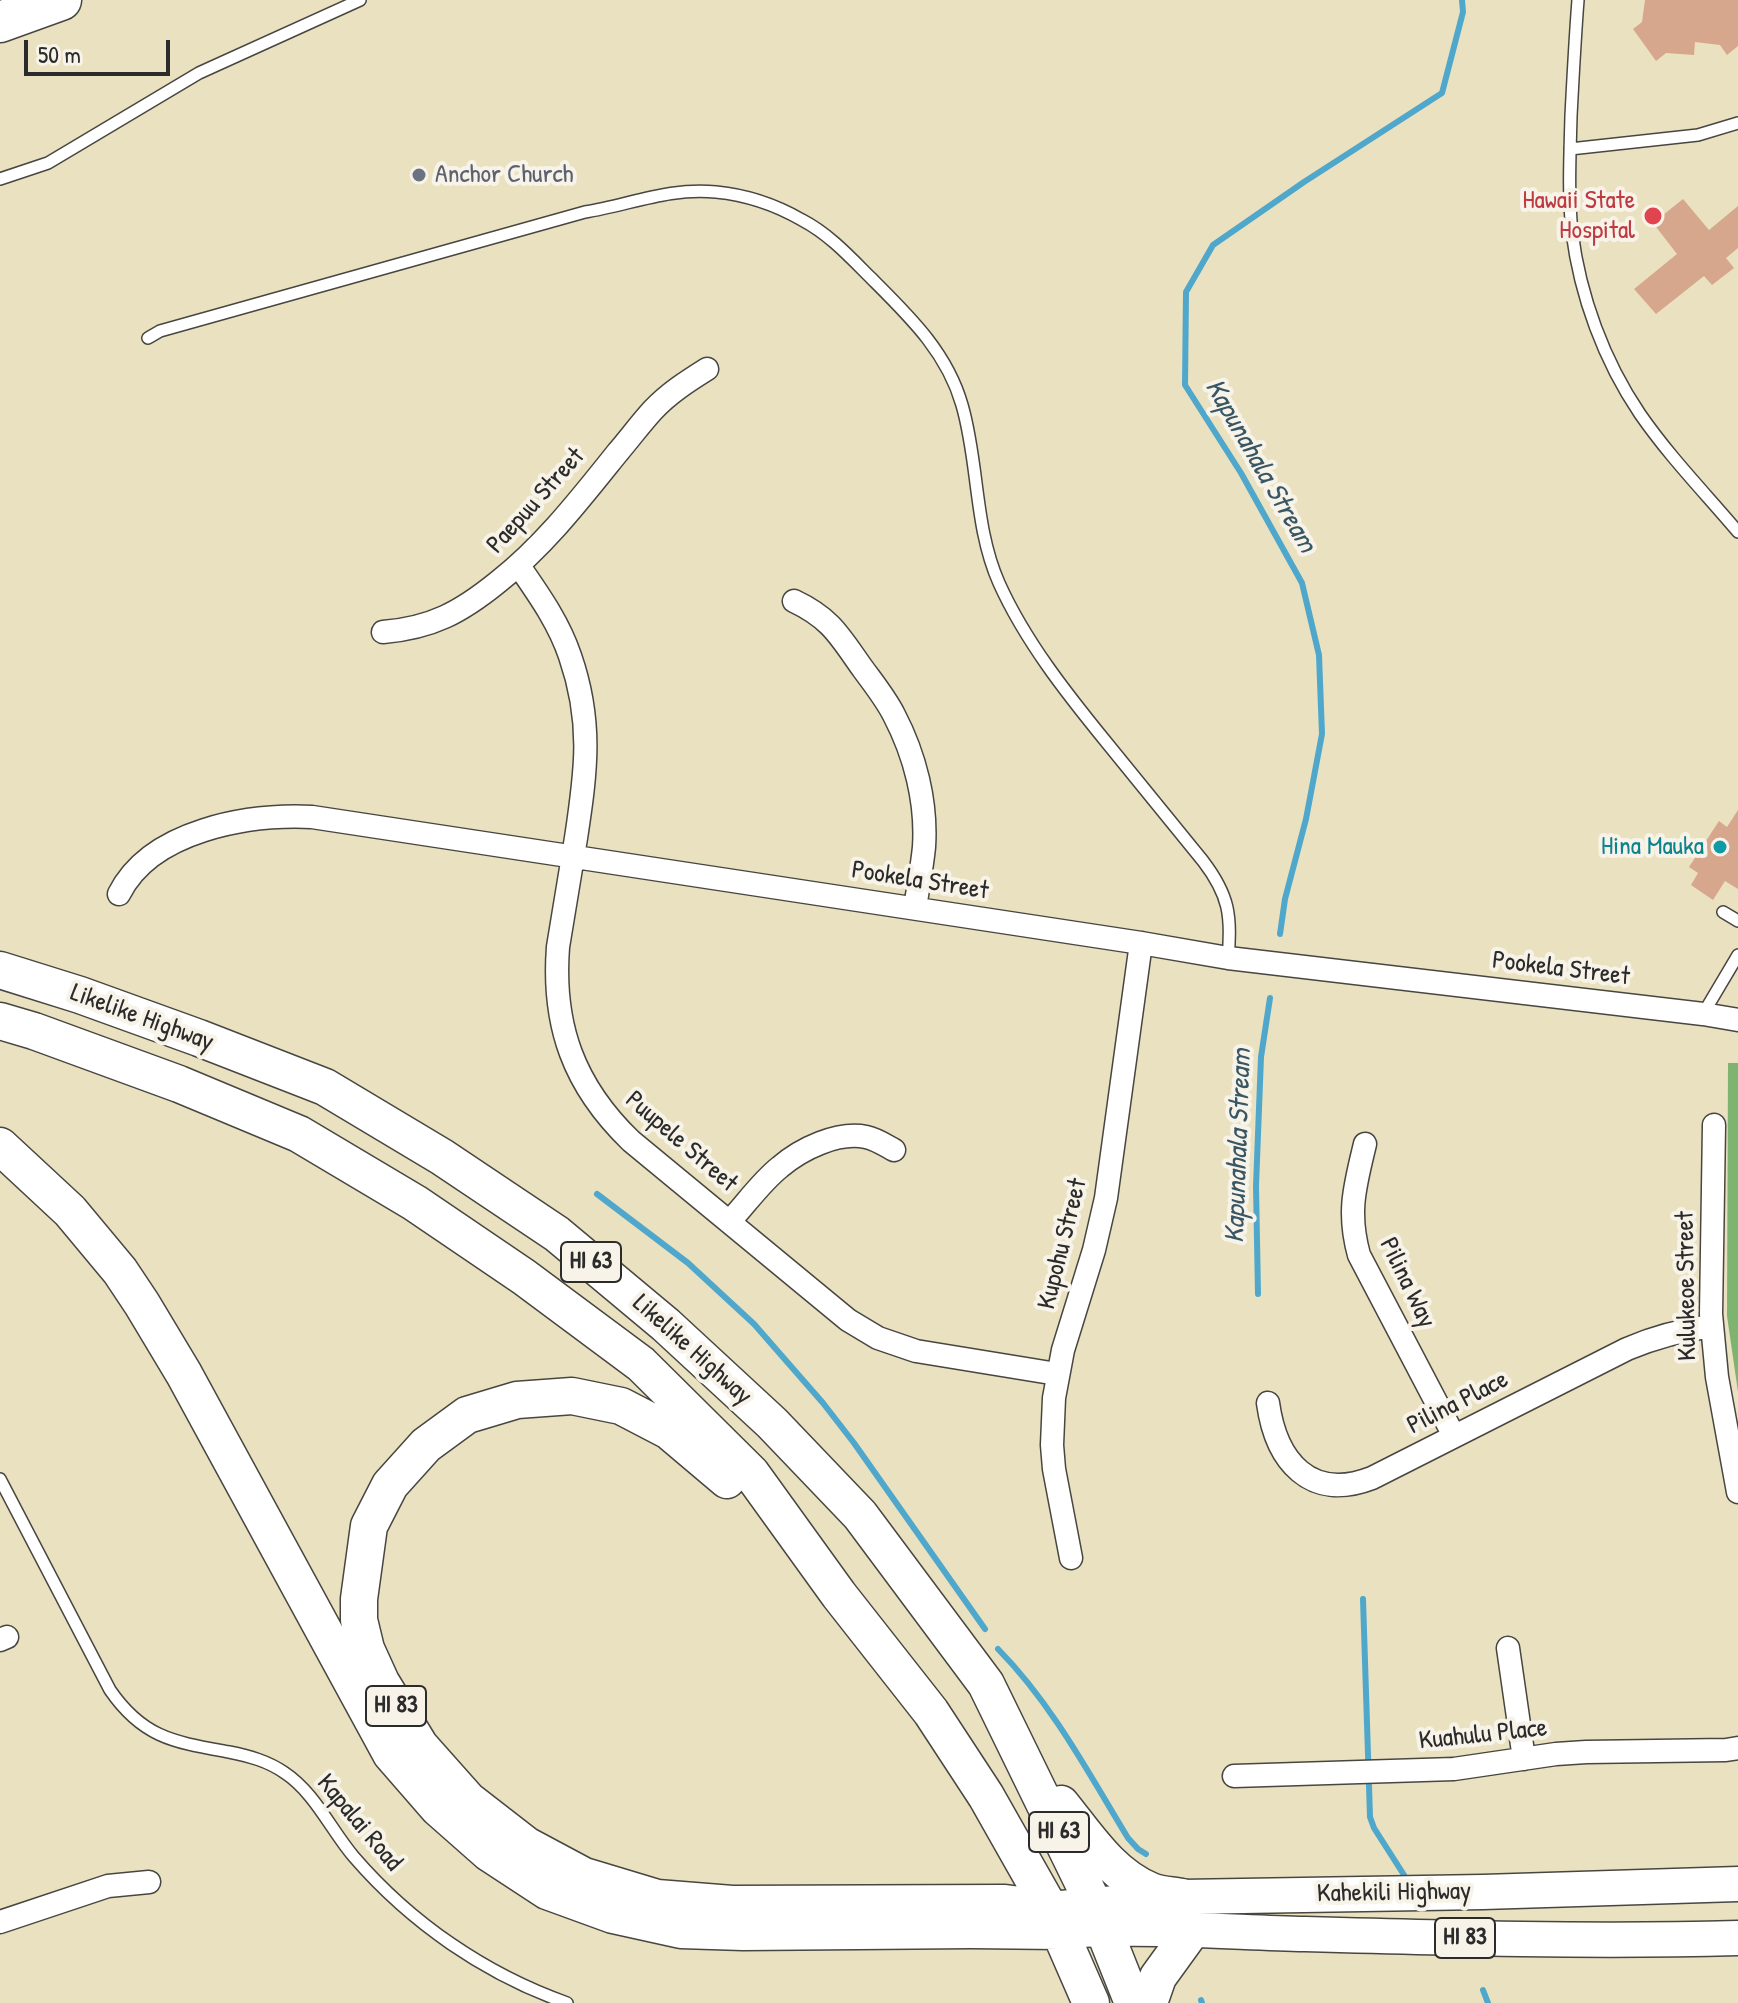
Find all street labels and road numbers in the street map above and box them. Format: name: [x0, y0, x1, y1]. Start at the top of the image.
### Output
street label: Paepuu Street: [480, 442, 592, 560]
street label: Pookela Street: [849, 855, 991, 907]
street label: Pookela Street: [1491, 945, 1631, 993]
street label: Likelike Highway: [66, 978, 218, 1058]
street label: Puupele Street: [618, 1085, 744, 1199]
street label: Kupohu Street: [1032, 1175, 1094, 1313]
street label: Kulukeoe Street: [1670, 1211, 1704, 1361]
street label: Pilina Way: [1372, 1233, 1442, 1333]
road number: HI 63: [561, 1242, 621, 1282]
street label: Likelike Highway: [626, 1288, 758, 1412]
street label: Pilina Place: [1402, 1364, 1514, 1442]
road number: HI 83: [366, 1686, 426, 1726]
street label: Kuahulu Place: [1417, 1713, 1549, 1757]
street label: Kapalai Road: [310, 1768, 408, 1878]
road number: HI 63: [1029, 1812, 1089, 1852]
street label: Kahekili Highway: [1317, 1876, 1471, 1910]
road number: HI 83: [1435, 1918, 1495, 1958]

